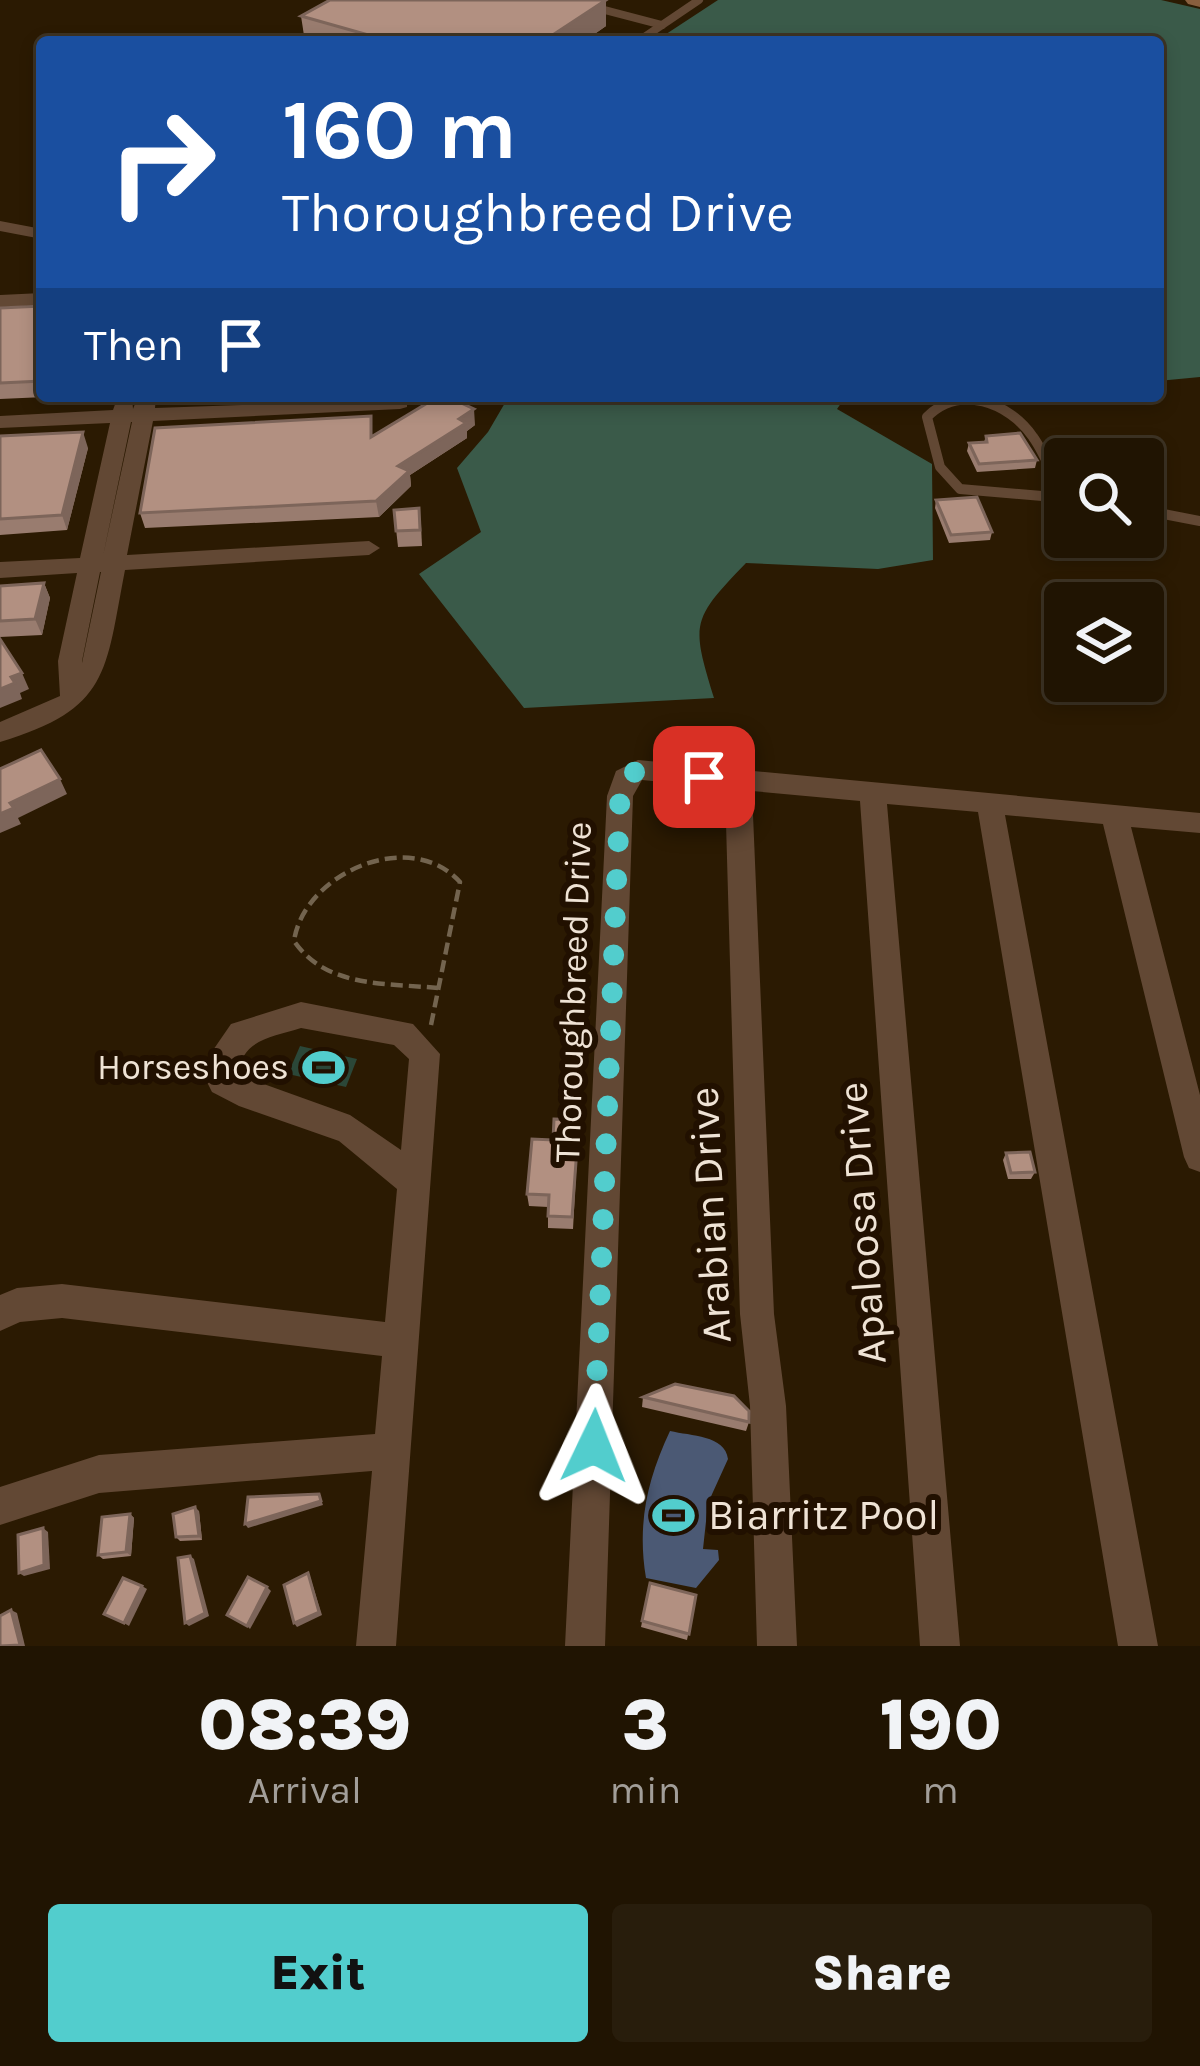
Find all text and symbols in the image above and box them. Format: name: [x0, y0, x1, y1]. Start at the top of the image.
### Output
text: 160 m: [282, 81, 517, 179]
icon: right: [84, 84, 240, 240]
text: Thoroughbreed Drive: [282, 181, 794, 245]
icon: arrive: [208, 312, 274, 378]
text: Then: [84, 319, 184, 371]
map controls: [1044, 438, 1164, 702]
button: search: [1044, 438, 1164, 558]
button: layers: [1044, 582, 1164, 702]
pin: [653, 726, 755, 828]
icon: arrive: [671, 744, 737, 810]
street label: Thoroughbreed Drive: [546, 821, 600, 1163]
sports icon: Horseshoes: [300, 1044, 346, 1090]
place label: Horseshoes: [97, 1046, 289, 1088]
street label: Apaloosa Drive: [827, 1080, 897, 1366]
street label: Arabian Drive: [678, 1086, 742, 1344]
position arrow: [531, 1383, 657, 1509]
place label: Biarritz Pool: [708, 1490, 939, 1540]
sports icon: Biarritz Pool: [651, 1492, 697, 1538]
text: 08:39: [198, 1683, 411, 1767]
text: 3: [622, 1683, 669, 1767]
text: 190: [879, 1683, 1002, 1767]
text: Arrival: [248, 1767, 362, 1813]
text: min: [610, 1767, 681, 1813]
text: m: [922, 1767, 959, 1813]
button: Exit: [48, 1904, 588, 2042]
button: Share: [612, 1904, 1152, 2042]

